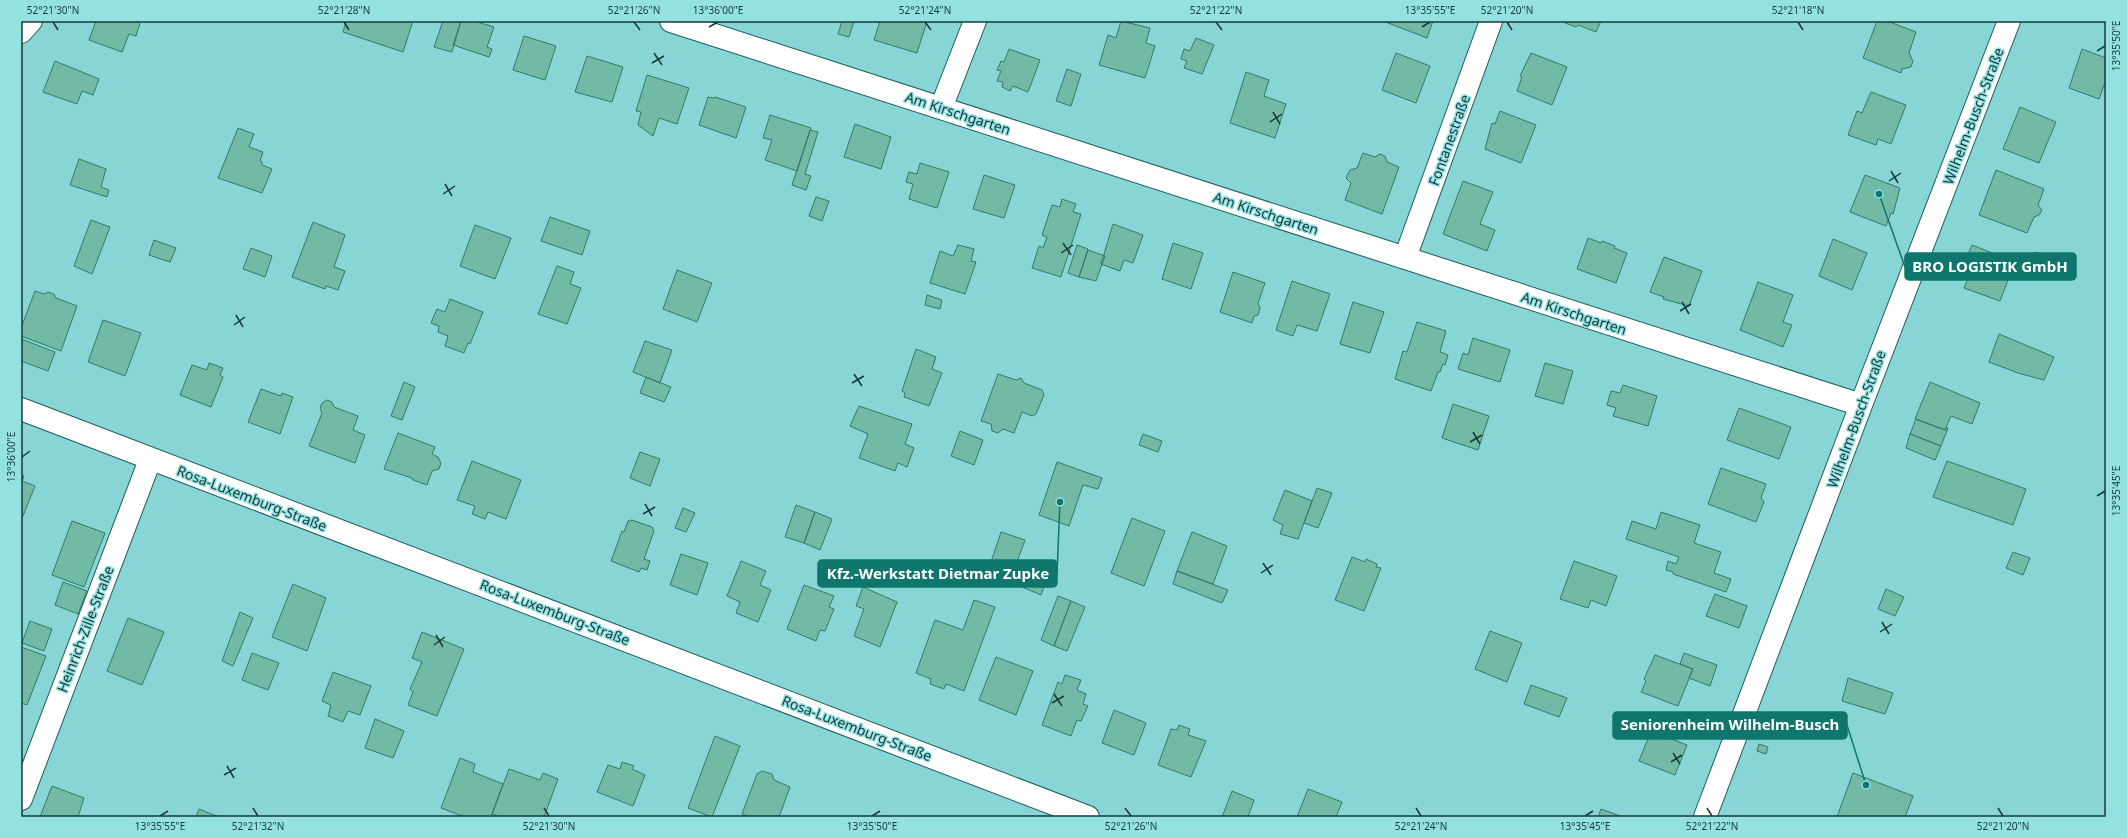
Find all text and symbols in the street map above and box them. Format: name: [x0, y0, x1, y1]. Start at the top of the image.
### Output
text: 52°21'30"N: [27, 3, 79, 17]
text: 52°21'28"N: [318, 3, 370, 17]
text: 52°21'26"N: [608, 3, 660, 17]
text: 13°36'00"E: [693, 3, 743, 17]
text: 52°21'24"N: [899, 3, 951, 17]
text: 52°21'22"N: [1190, 3, 1242, 17]
text: 13°35'55"E: [1405, 3, 1455, 17]
text: 52°21'20"N: [1481, 3, 1533, 17]
text: 52°21'18"N: [1772, 3, 1824, 17]
text: 13°35'50"E: [2109, 21, 2123, 71]
street label: Wilhelm-Busch-Straße: [1938, 45, 2008, 187]
street label: Am Kirschgarten: [903, 87, 1013, 139]
street label: Fontanestraße: [1424, 92, 1474, 188]
street label: Am Kirschgarten: [1211, 187, 1321, 239]
callout: BRO LOGISTIK GmbH: [1905, 253, 2076, 280]
text: BRO LOGISTIK GmbH: [1912, 256, 2068, 276]
street label: Am Kirschgarten: [1519, 287, 1629, 339]
street label: Wilhelm-Busch-Straße: [1822, 347, 1890, 490]
text: 13°36'00"E: [4, 432, 18, 482]
street label: Rosa-Luxemburg-Straße: [174, 461, 330, 535]
text: 13°35'45"E: [2109, 466, 2123, 516]
callout: Kfz.-Werkstatt Dietmar Zupke: [818, 560, 1057, 587]
street label: Heinrich-Zille-Straße: [52, 563, 118, 695]
text: Kfz.-Werkstatt Dietmar Zupke: [827, 563, 1049, 583]
street label: Rosa-Luxemburg-Straße: [477, 575, 633, 649]
street label: Rosa-Luxemburg-Straße: [779, 691, 935, 765]
callout: Seniorenheim Wilhelm-Busch: [1613, 712, 1847, 739]
text: Seniorenheim Wilhelm-Busch: [1621, 714, 1839, 734]
text: 13°35'55"E: [135, 819, 185, 833]
text: 52°21'32"N: [232, 819, 284, 833]
text: 52°21'30"N: [523, 819, 575, 833]
text: 13°35'50"E: [847, 819, 897, 833]
text: 52°21'26"N: [1105, 819, 1157, 833]
text: 52°21'24"N: [1395, 819, 1447, 833]
text: 13°35'45"E: [1560, 819, 1610, 833]
text: 52°21'22"N: [1686, 819, 1738, 833]
text: 52°21'20"N: [1977, 819, 2029, 833]

